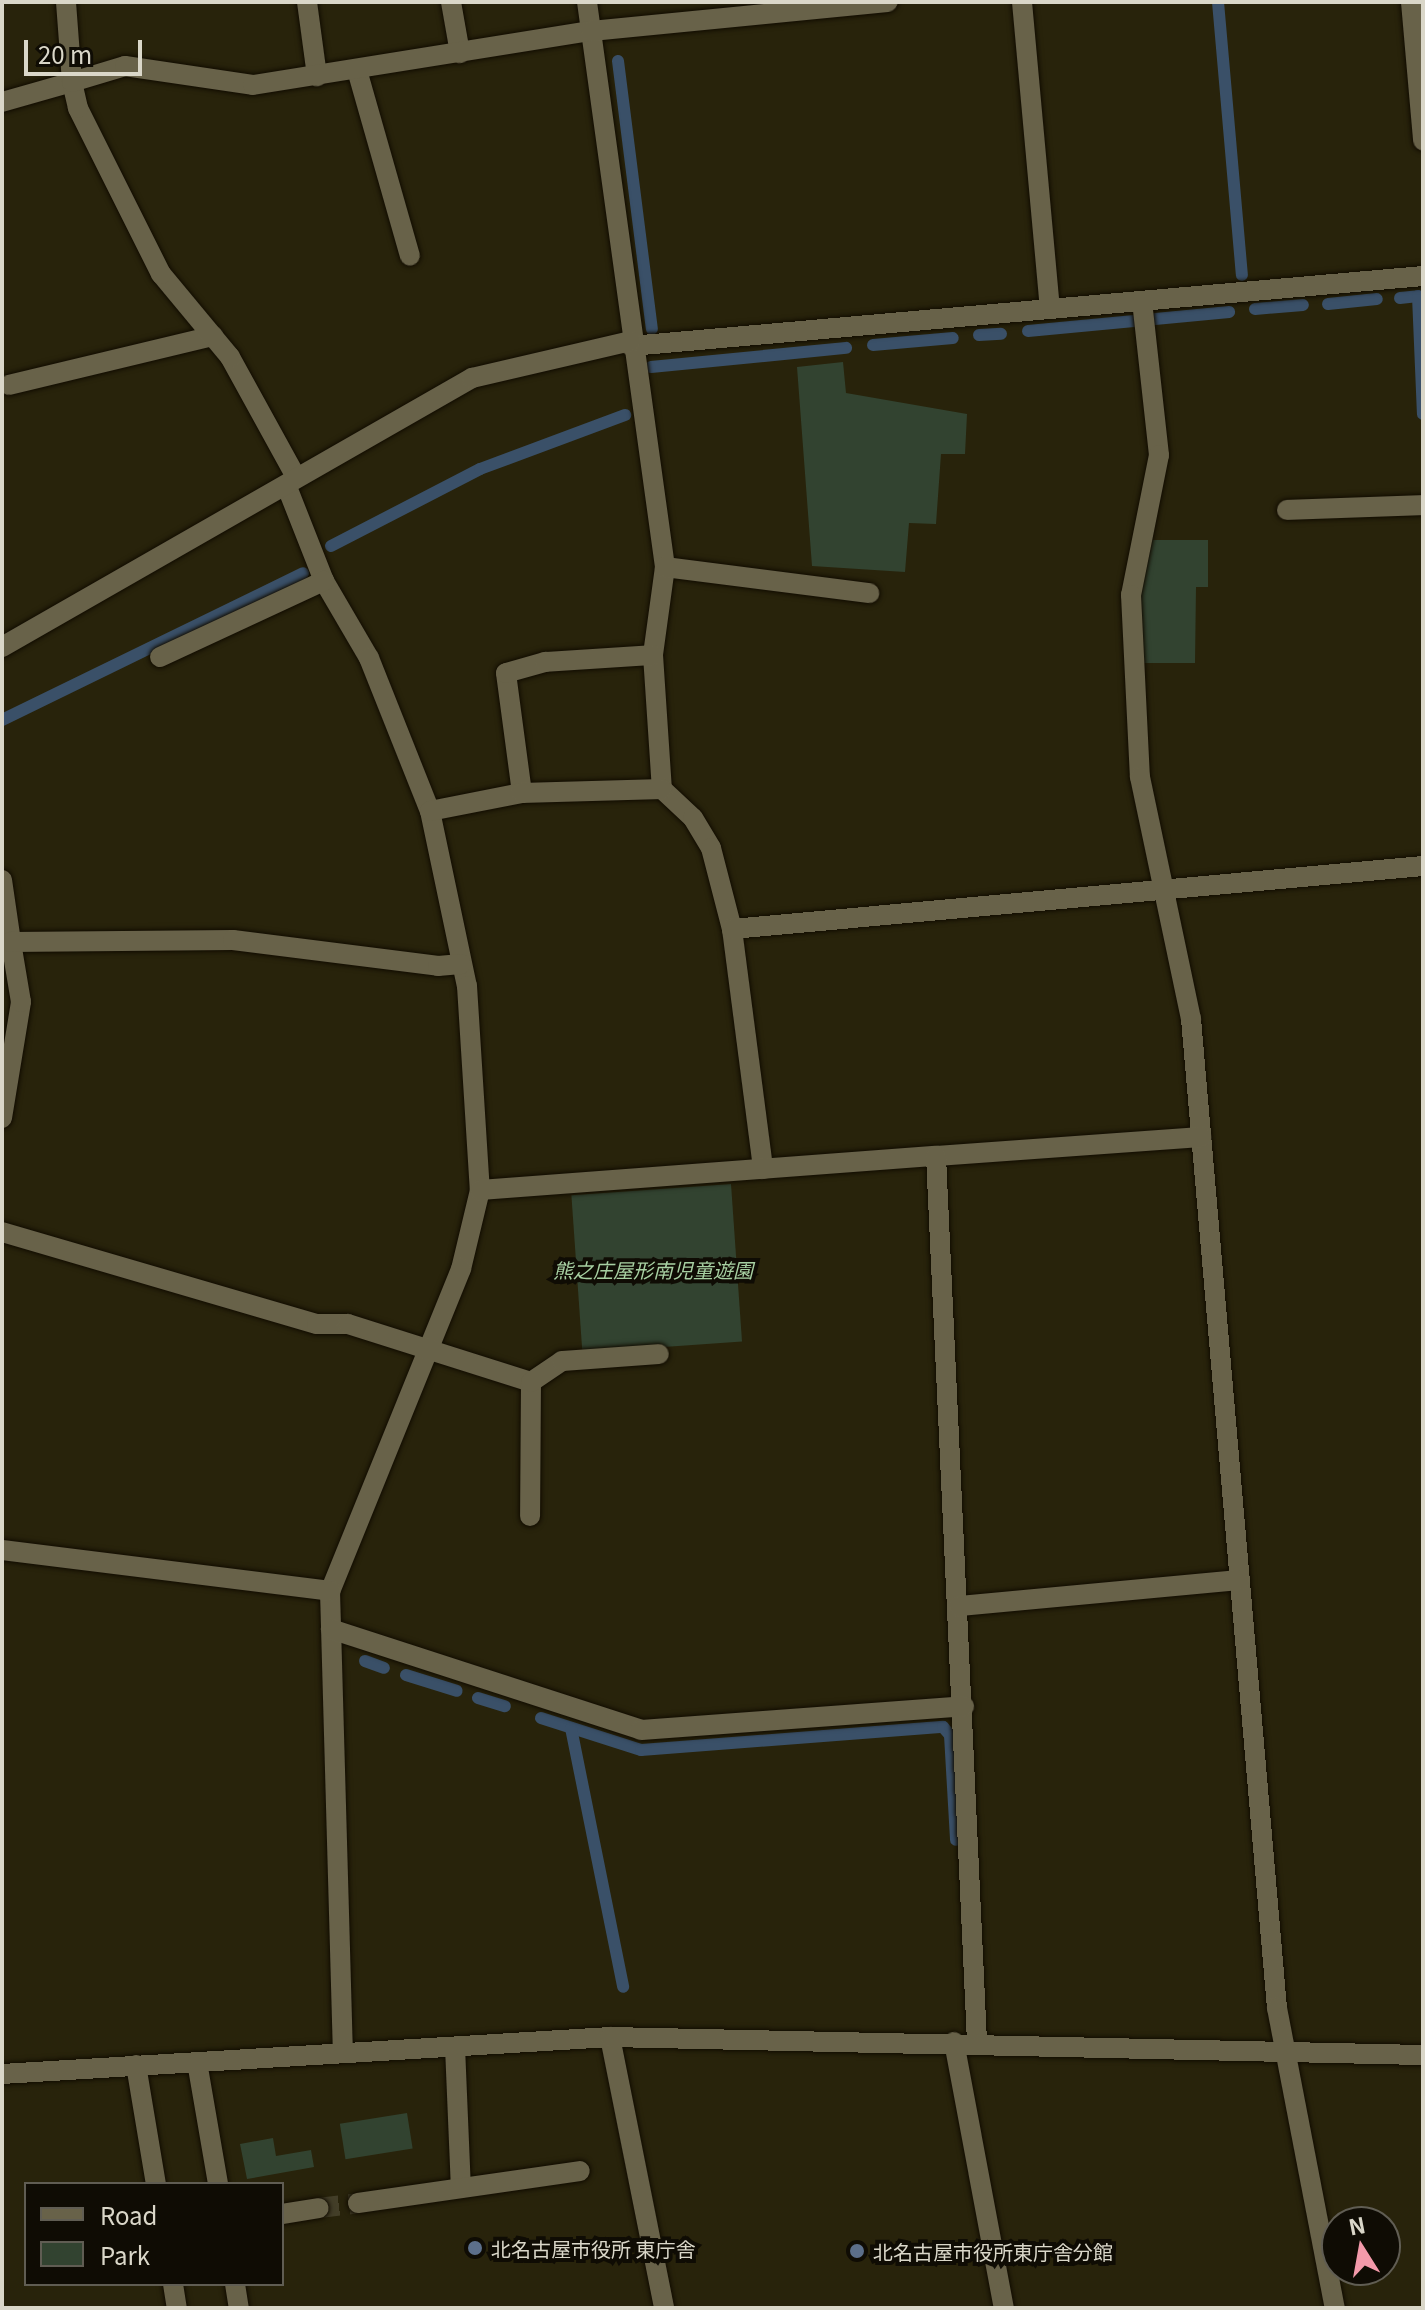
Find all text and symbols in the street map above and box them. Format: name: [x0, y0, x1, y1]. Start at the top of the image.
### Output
scale bar: [28, 24, 146, 74]
text: 20 m: [38, 36, 92, 71]
park label: 熊之庄屋形南児童遊園: [553, 1257, 753, 1281]
legend: [24, 2182, 284, 2286]
text: Road: [100, 2197, 157, 2232]
north arrow: [1321, 2206, 1401, 2286]
text: N: [1346, 2207, 1368, 2242]
place label: 北名古屋市役所 東庁舎: [491, 2236, 695, 2260]
text: Park: [100, 2237, 150, 2272]
marker: 北名古屋市役所 東庁舎: [466, 2239, 484, 2257]
place label: 北名古屋市役所東庁舎分館: [873, 2239, 1113, 2263]
marker: 北名古屋市役所東庁舎分館: [848, 2242, 866, 2260]

